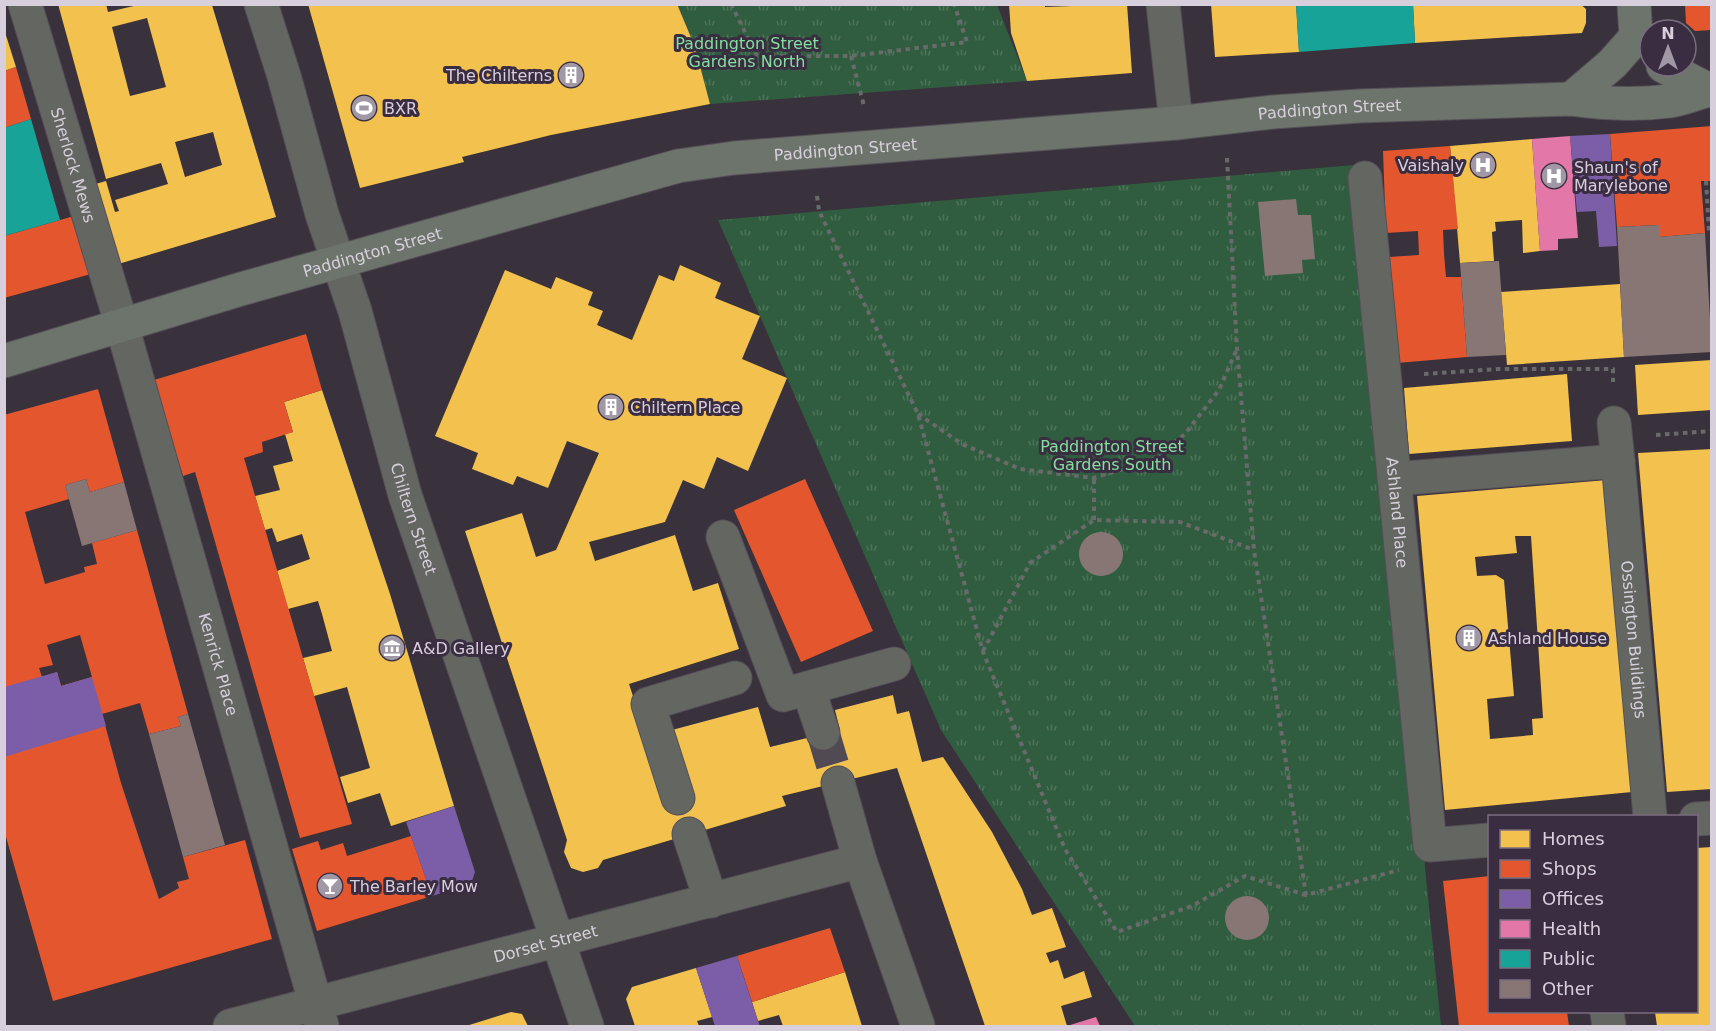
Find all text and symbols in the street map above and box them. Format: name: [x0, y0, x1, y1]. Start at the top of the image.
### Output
north arrow: [1638, 18, 1698, 78]
text: N: [1661, 24, 1675, 43]
park label: Paddington Street Gardens North: [675, 34, 819, 71]
building icon: The Chilterns: [556, 60, 586, 90]
place label: The Chilterns: [445, 66, 552, 85]
sports icon: BXR: [349, 93, 379, 123]
street label: Paddington Street: [1257, 96, 1402, 124]
place label: BXR: [384, 99, 417, 118]
street label: Sherlock Mews: [47, 105, 99, 225]
street label: Paddington Street: [773, 135, 918, 165]
hospital icon: Vaishaly: [1468, 150, 1498, 180]
place label: Vaishaly: [1398, 156, 1464, 175]
place label: Shaun's of Marylebone: [1574, 158, 1668, 195]
hospital icon: Shaun's of Marylebone: [1539, 161, 1569, 191]
street label: Paddington Street: [301, 224, 444, 281]
building icon: Chiltern Place: [596, 392, 626, 422]
place label: Chiltern Place: [630, 398, 740, 417]
park label: Paddington Street Gardens South: [1040, 437, 1184, 474]
street label: Ashland Place: [1382, 456, 1412, 569]
street label: Chiltern Street: [387, 461, 441, 577]
street label: Ossington Buildings: [1617, 560, 1650, 719]
street label: Kenrick Place: [194, 611, 242, 718]
building icon: Ashland House: [1454, 623, 1484, 653]
place label: Ashland House: [1488, 629, 1607, 648]
museum icon: A&D Gallery: [377, 633, 407, 663]
place label: A&D Gallery: [412, 639, 510, 658]
legend: [1488, 815, 1698, 1013]
text: Homes: [1542, 828, 1605, 849]
text: Shops: [1542, 858, 1597, 879]
bar icon: The Barley Mow: [315, 871, 345, 901]
place label: The Barley Mow: [349, 877, 478, 896]
text: Offices: [1542, 888, 1604, 909]
text: Health: [1542, 918, 1601, 939]
street label: Dorset Street: [491, 921, 600, 967]
text: Public: [1542, 948, 1595, 969]
text: Other: [1542, 978, 1594, 999]

